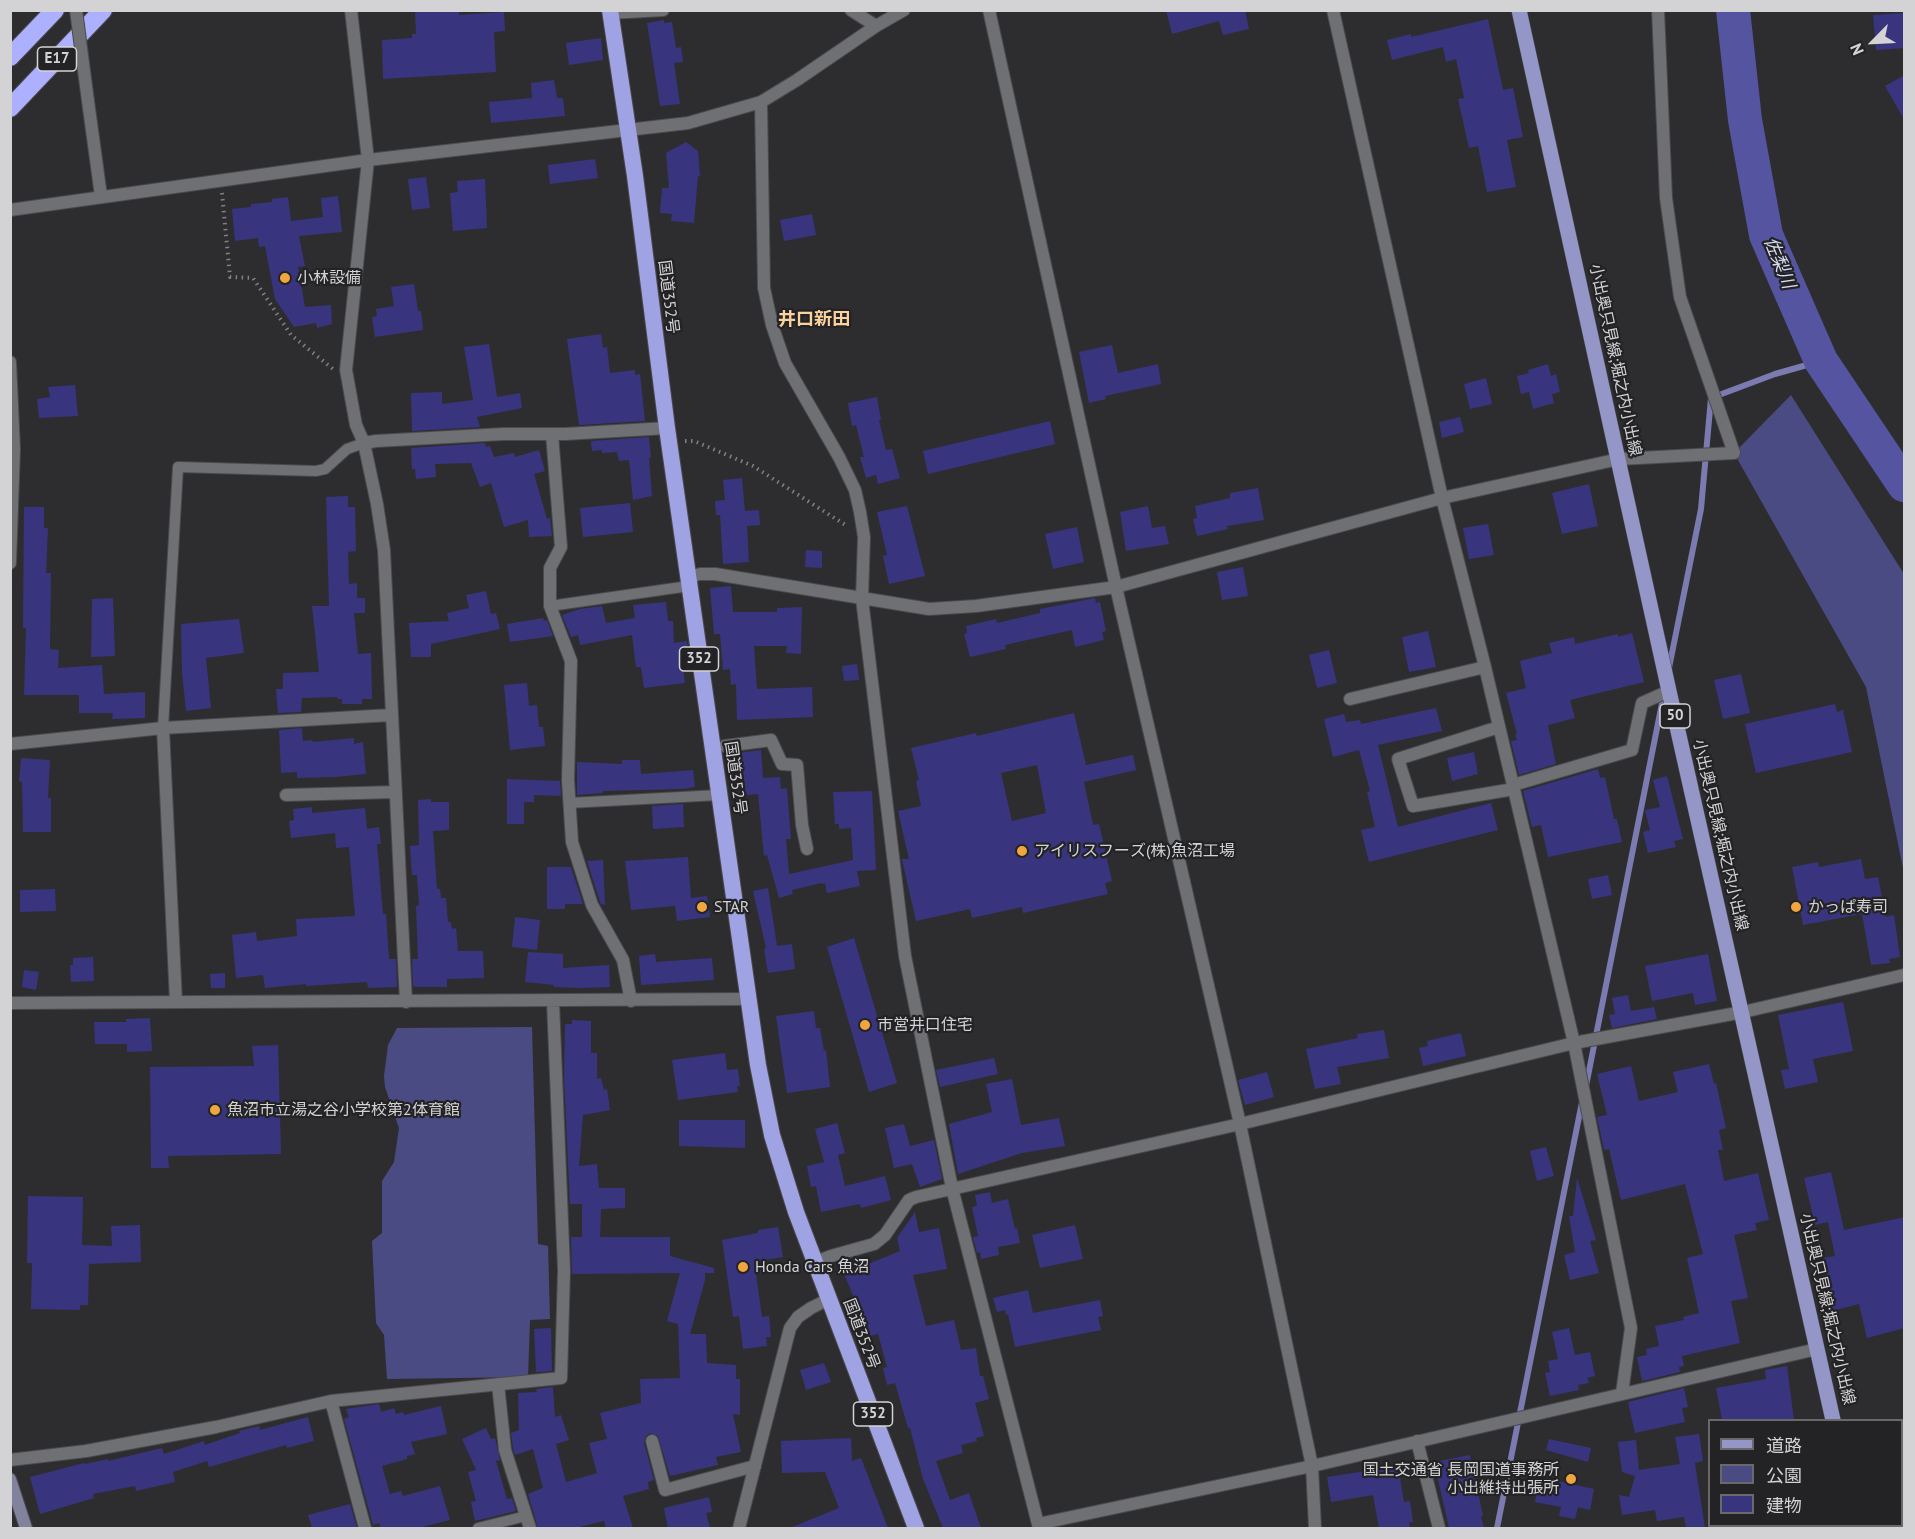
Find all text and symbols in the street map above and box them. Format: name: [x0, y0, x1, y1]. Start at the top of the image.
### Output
north arrow: [1843, 12, 1903, 72]
text: N: [1845, 40, 1868, 58]
road number: E17: [38, 47, 76, 71]
water label: 佐梨川: [1759, 234, 1799, 292]
street label: 国道352号: [654, 259, 682, 335]
street label: 小出奥只見線;堀之内小出線: [1585, 262, 1645, 458]
place label: 小林設備: [297, 268, 361, 288]
marker: 小林設備: [278, 271, 292, 285]
district label: 井口新田: [778, 309, 850, 331]
road number: 352: [680, 647, 718, 671]
road number: 50: [1660, 704, 1690, 728]
street label: 小出奥只見線;堀之内小出線: [1689, 737, 1751, 933]
street label: 国道352号: [720, 740, 750, 816]
place label: アイリスフーズ(株)魚沼工場: [1034, 841, 1235, 861]
marker: アイリスフーズ(株)魚沼工場: [1015, 844, 1029, 858]
place label: STAR: [714, 897, 749, 917]
place label: かっぱ寿司: [1808, 897, 1888, 917]
marker: STAR: [695, 900, 709, 914]
marker: かっぱ寿司: [1789, 900, 1803, 914]
place label: 市営井口住宅: [877, 1015, 973, 1035]
marker: 市営井口住宅: [858, 1018, 872, 1032]
place label: 魚沼市立湯之谷小学校第2体育館: [227, 1100, 460, 1120]
marker: 魚沼市立湯之谷小学校第2体育館: [208, 1103, 222, 1117]
street label: 小出奥只見線;堀之内小出線: [1796, 1211, 1858, 1407]
place label: Honda Cars 魚沼: [755, 1257, 869, 1277]
marker: Honda Cars 魚沼: [736, 1260, 750, 1274]
street label: 国道352号: [839, 1296, 883, 1372]
road number: 352: [854, 1402, 892, 1426]
legend: [1708, 1419, 1903, 1527]
text: 道路: [1766, 1434, 1802, 1457]
place label: 国土交通省 長岡国道事務所 小出維持出張所: [1363, 1460, 1559, 1498]
text: 公園: [1766, 1464, 1802, 1487]
marker: 国土交通省 長岡国道事務所 小出維持出張所: [1564, 1472, 1578, 1486]
text: 建物: [1766, 1494, 1802, 1517]

